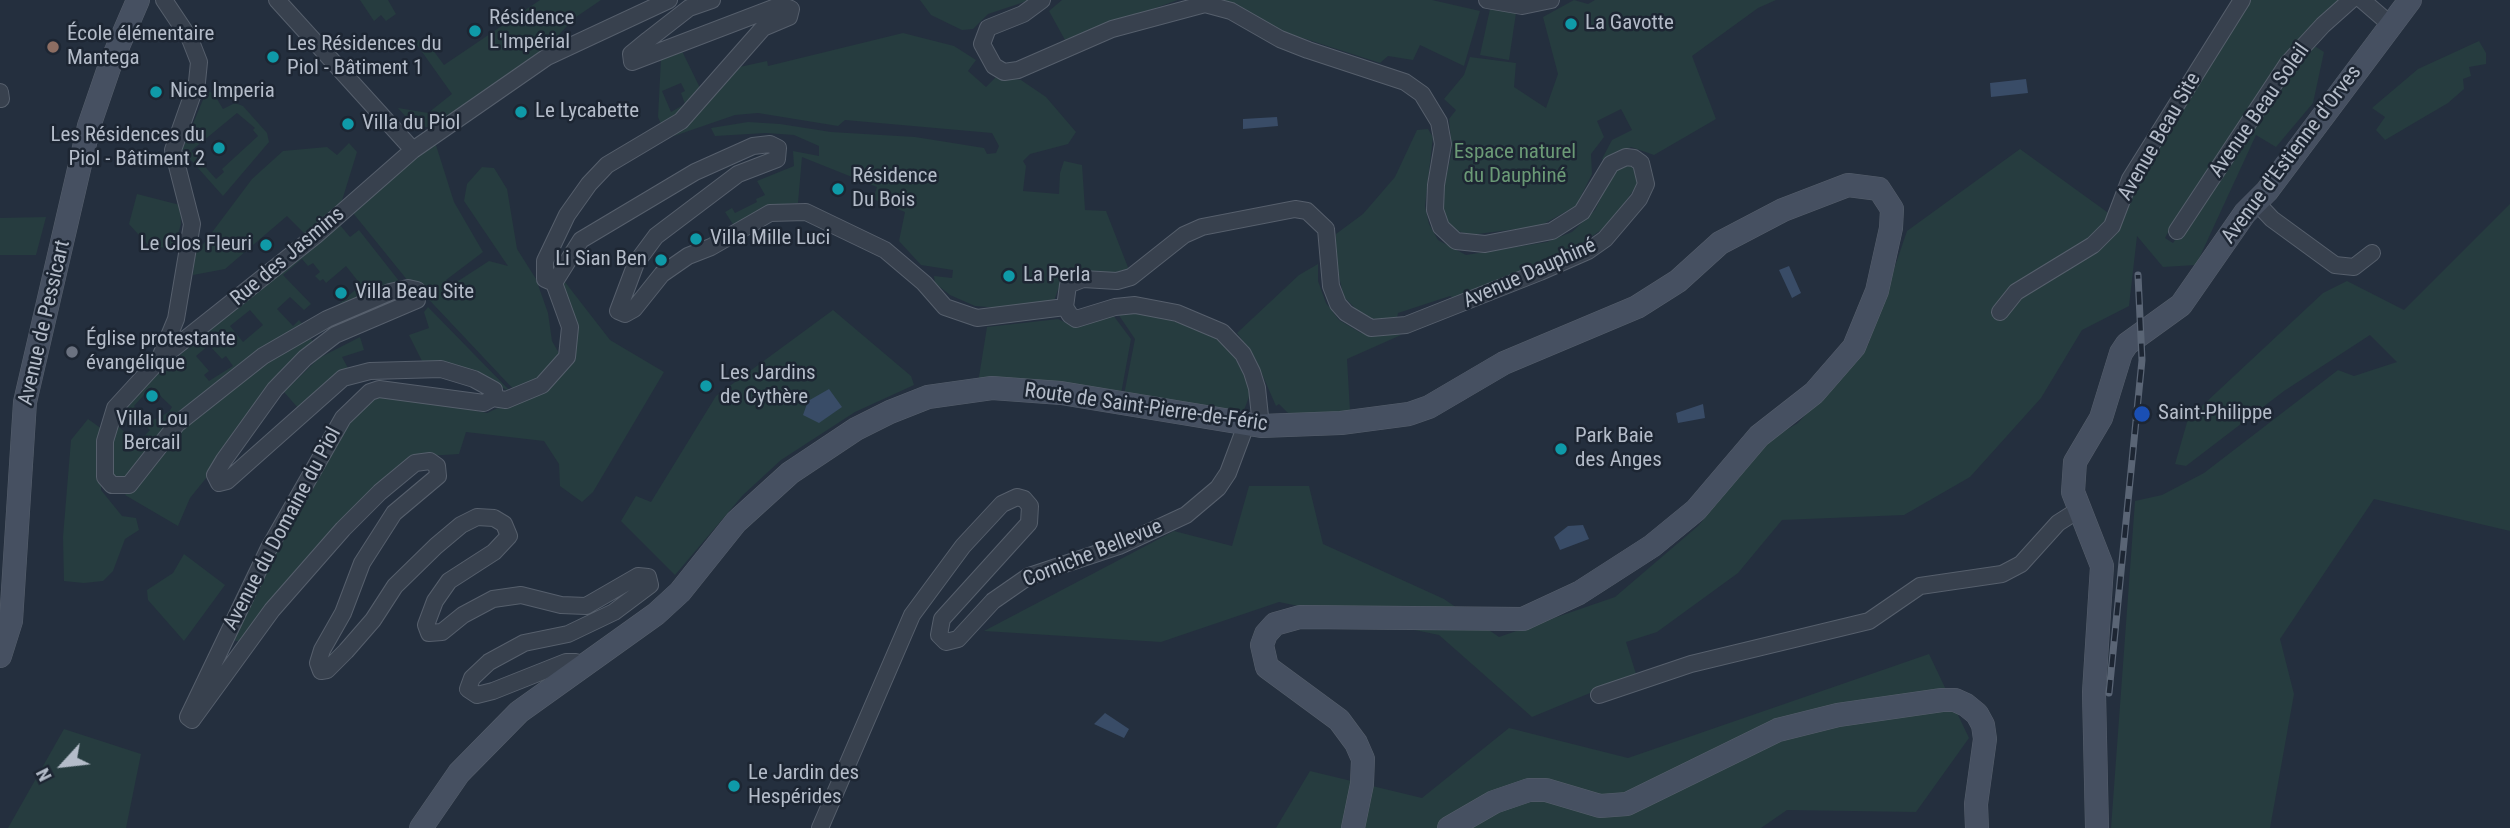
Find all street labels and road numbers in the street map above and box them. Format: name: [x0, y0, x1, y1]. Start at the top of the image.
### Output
street label: Avenue Beau Soleil: [2205, 39, 2315, 183]
street label: Avenue d'Estienne d'Orves: [2217, 61, 2367, 249]
street label: Avenue Beau Site: [2113, 69, 2207, 205]
street label: Rue des Jasmins: [226, 202, 350, 312]
street label: Avenue Dauphiné: [1460, 233, 1600, 315]
street label: Avenue de Pessicart: [14, 238, 76, 408]
street label: Route de Saint-Pierre-de-Féric: [1023, 378, 1269, 438]
street label: Avenue du Domaine du Piol: [219, 423, 347, 635]
street label: Corniche Bellevue: [1020, 515, 1166, 593]

